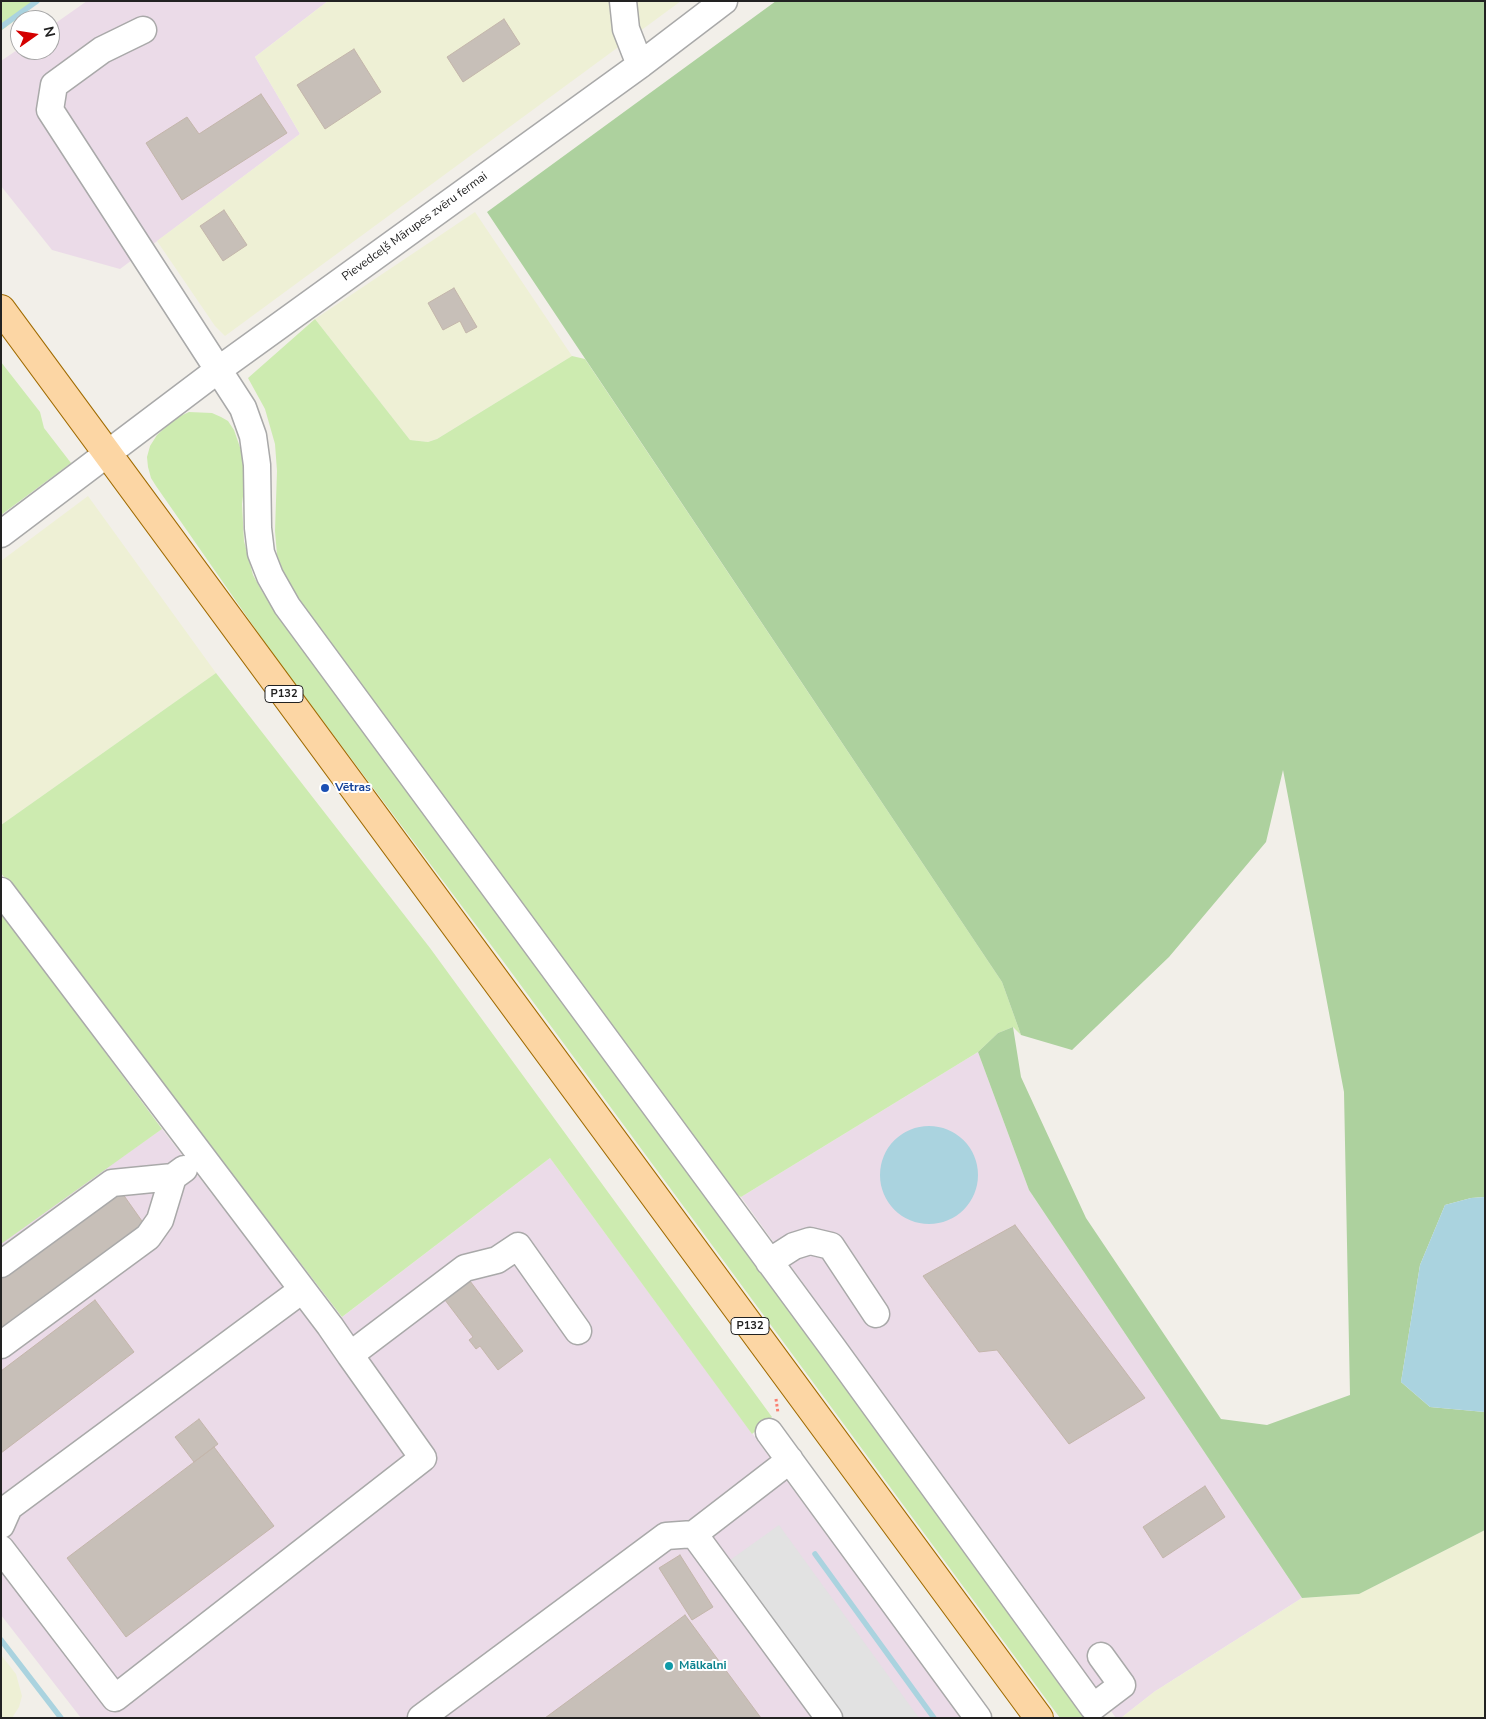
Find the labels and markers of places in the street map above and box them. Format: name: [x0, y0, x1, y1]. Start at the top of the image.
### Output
place label: Vētras: [335, 781, 371, 795]
marker: Vētras: [319, 782, 331, 794]
place label: Mālkalni: [679, 1659, 727, 1673]
marker: Mālkalni: [663, 1660, 675, 1672]

